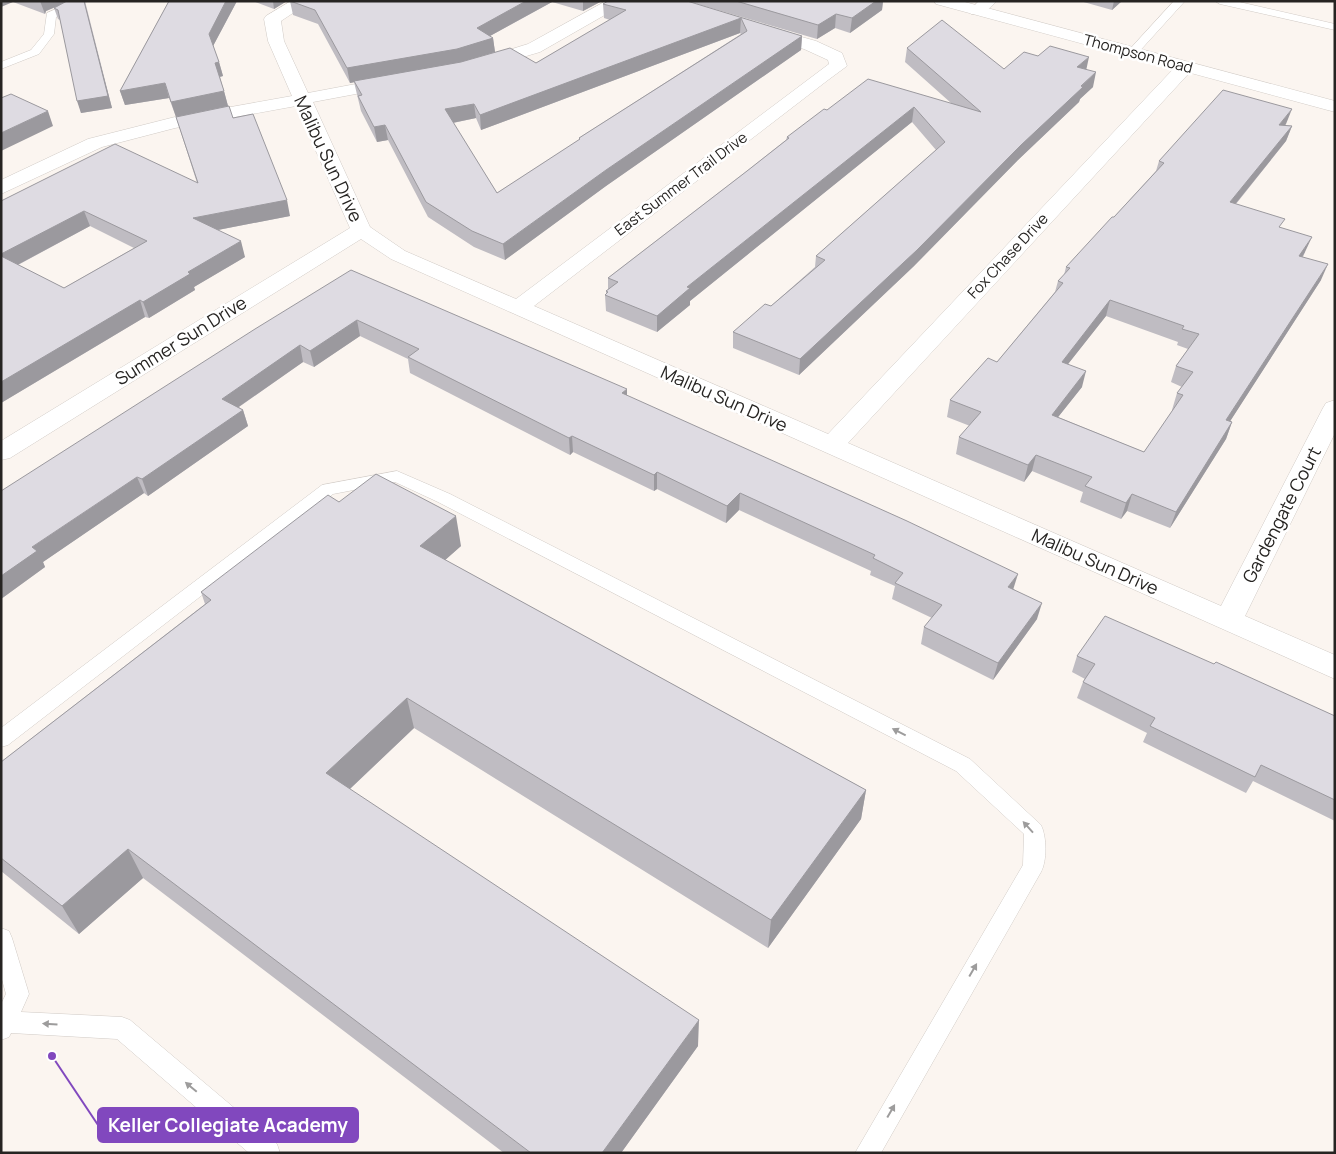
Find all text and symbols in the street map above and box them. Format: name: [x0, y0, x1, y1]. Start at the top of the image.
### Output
street label: Thompson Road: [1081, 29, 1195, 78]
street label: Malibu Sun Drive: [289, 92, 369, 226]
street label: East Summer Trail Drive: [610, 127, 752, 240]
street label: Fox Chase Drive: [963, 208, 1053, 303]
street label: Summer Sun Drive: [110, 290, 251, 390]
street label: Malibu Sun Drive: [657, 359, 792, 437]
street label: Gardengate Court: [1236, 442, 1326, 587]
street label: Malibu Sun Drive: [1028, 522, 1163, 600]
one-way arrow: [892, 728, 906, 736]
one-way arrow: [1023, 821, 1034, 833]
one-way arrow: [969, 964, 978, 977]
one-way arrow: [42, 1020, 58, 1028]
one-way arrow: [185, 1082, 198, 1093]
one-way arrow: [887, 1104, 896, 1117]
callout: Keller Collegiate Academy: [98, 1108, 358, 1142]
text: Keller Collegiate Academy: [108, 1112, 348, 1138]

